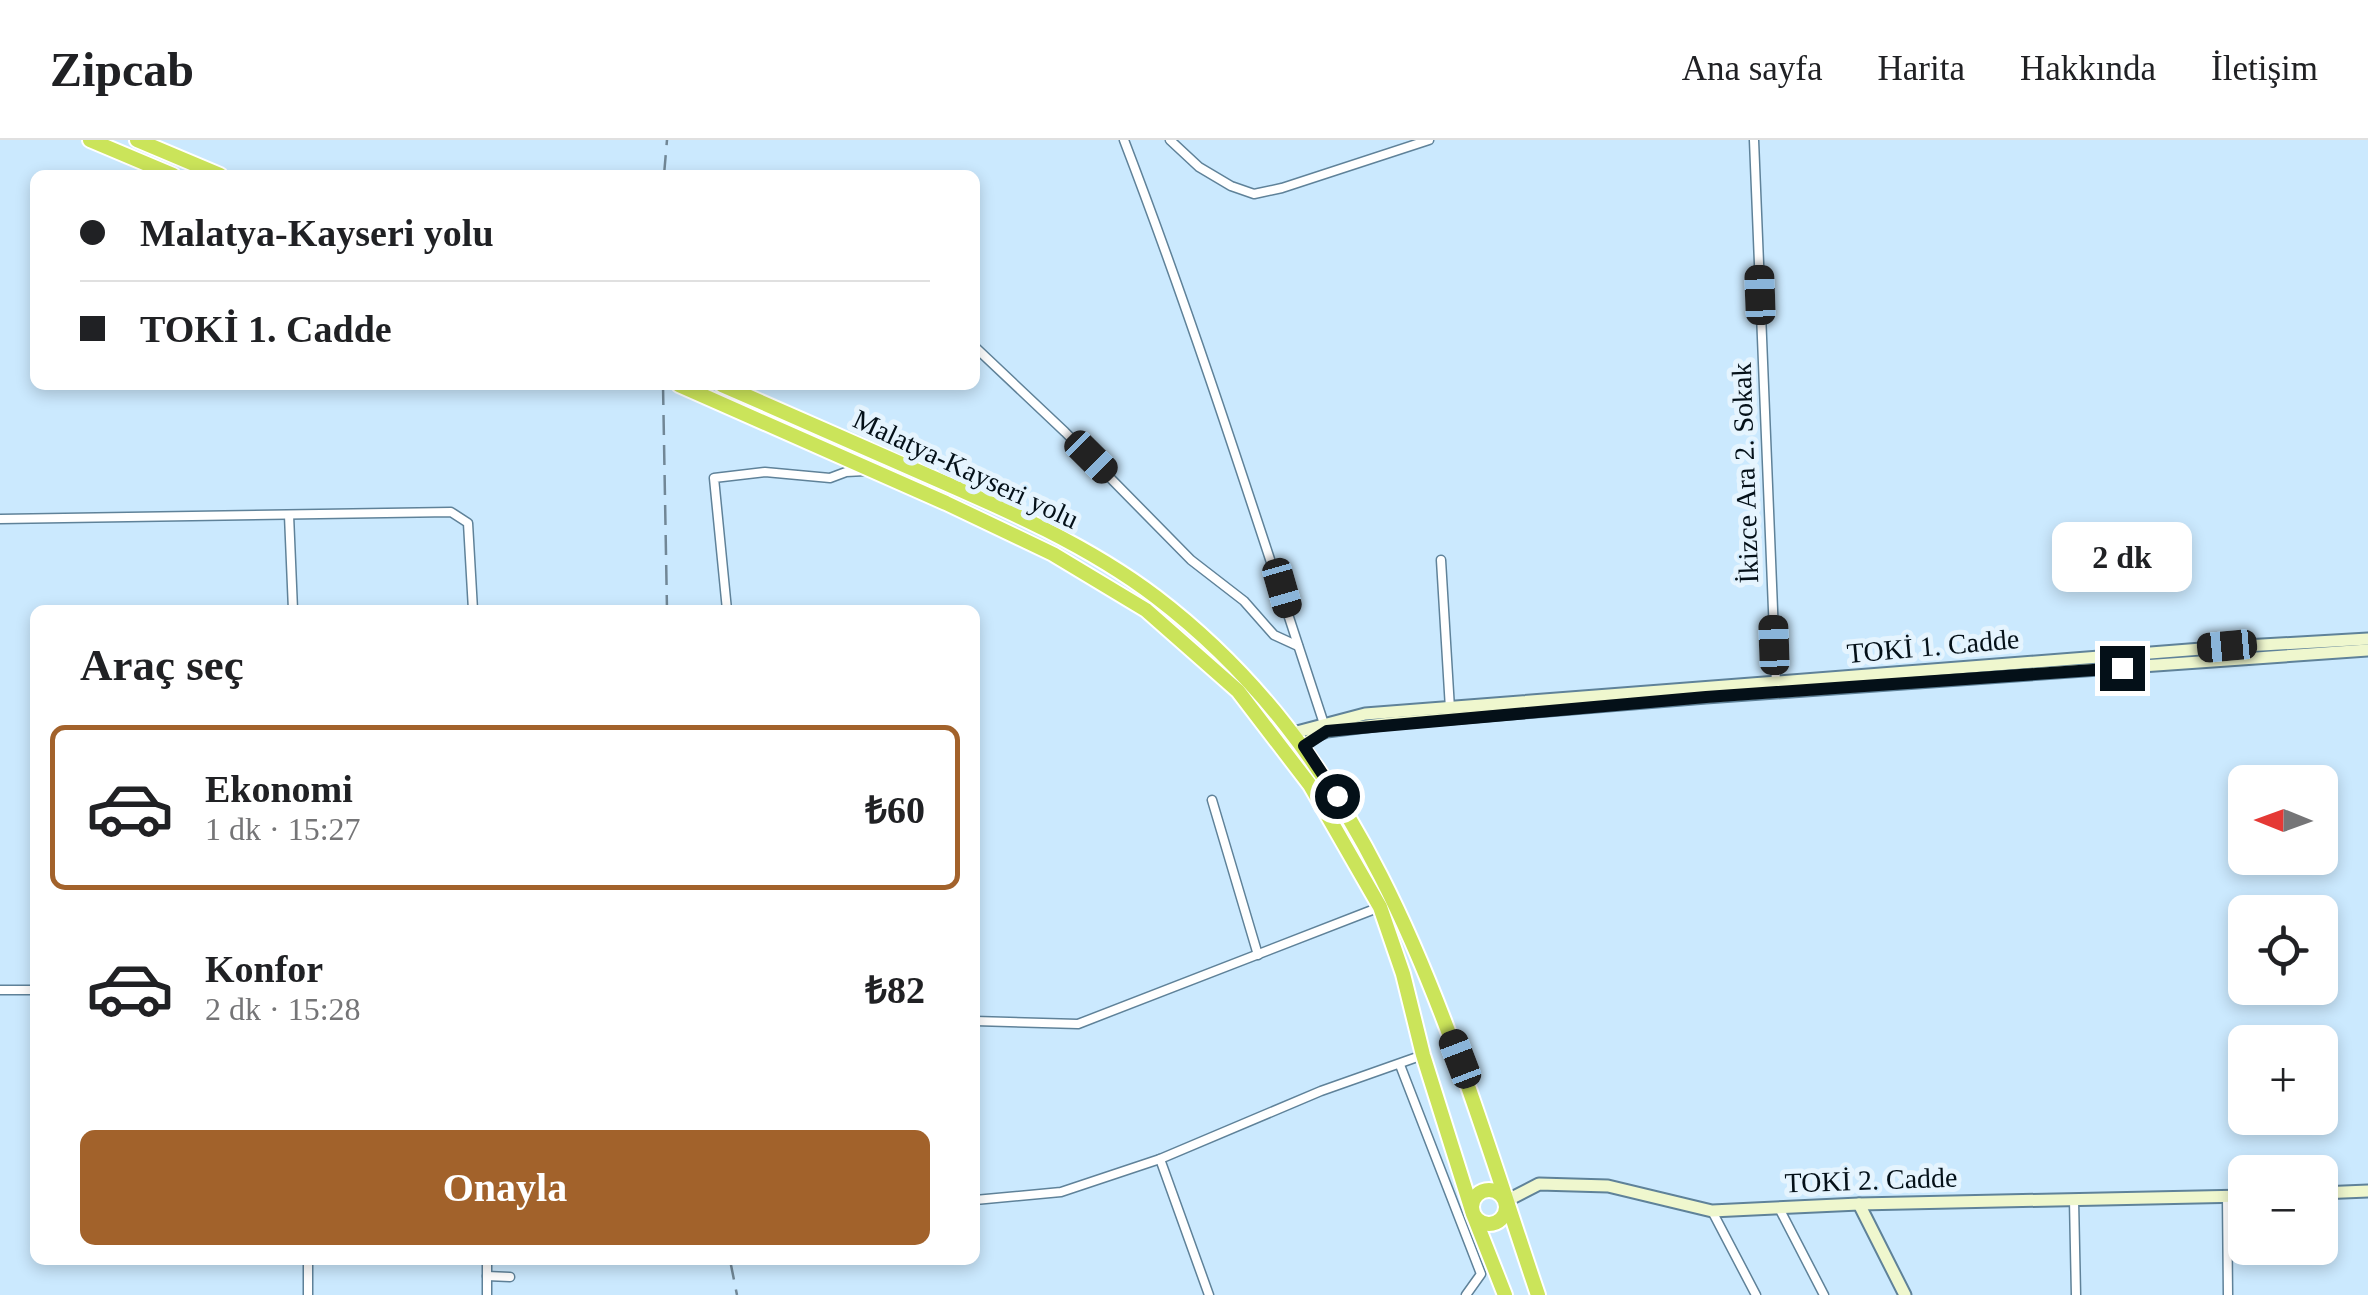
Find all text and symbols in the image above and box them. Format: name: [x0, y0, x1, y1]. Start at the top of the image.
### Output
text: Zipcab: [50, 43, 194, 96]
text: Ana sayfa: [1682, 49, 1823, 88]
text: Harita: [1878, 49, 1965, 88]
text: Hakkında: [2020, 49, 2156, 88]
text: İletişim: [2211, 49, 2318, 88]
text: Malatya-Kayseri yolu: [140, 212, 494, 254]
car: [1744, 264, 1776, 326]
text: TOKİ 1. Cadde: [140, 308, 392, 350]
street label: İkizce Ara 2. Sokak: [1726, 362, 1764, 584]
street label: Malatya-Kayseri yolu: [848, 403, 1084, 535]
car: [1059, 425, 1123, 489]
callout: 2 dk: [2052, 523, 2192, 593]
text: 2 dk: [2092, 539, 2152, 575]
car: [1259, 555, 1305, 621]
car: [1758, 614, 1790, 676]
street label: TOKİ 1. Cadde: [1846, 623, 2020, 669]
car: [2196, 628, 2258, 664]
text: Araç seç: [80, 640, 244, 690]
route end: [2100, 646, 2145, 691]
icon: car: [85, 763, 175, 853]
north arrow: [2228, 765, 2338, 875]
map controls: [2228, 765, 2338, 1265]
text: Ekonomi: [205, 768, 353, 810]
route start: [1315, 774, 1360, 819]
text: ₺60: [865, 789, 925, 831]
text: 1 dk · 15:27: [205, 811, 361, 847]
button: locate: [2228, 895, 2338, 1005]
icon: car: [85, 943, 175, 1033]
text: Konfor: [205, 948, 323, 990]
text: ₺82: [865, 969, 925, 1011]
text: 2 dk · 15:28: [205, 991, 361, 1027]
button: +: [2228, 1025, 2338, 1135]
car: [1435, 1026, 1485, 1092]
button: Onayla: [80, 1130, 930, 1245]
button: −: [2228, 1155, 2338, 1265]
street label: TOKİ 2. Cadde: [1784, 1161, 1958, 1199]

